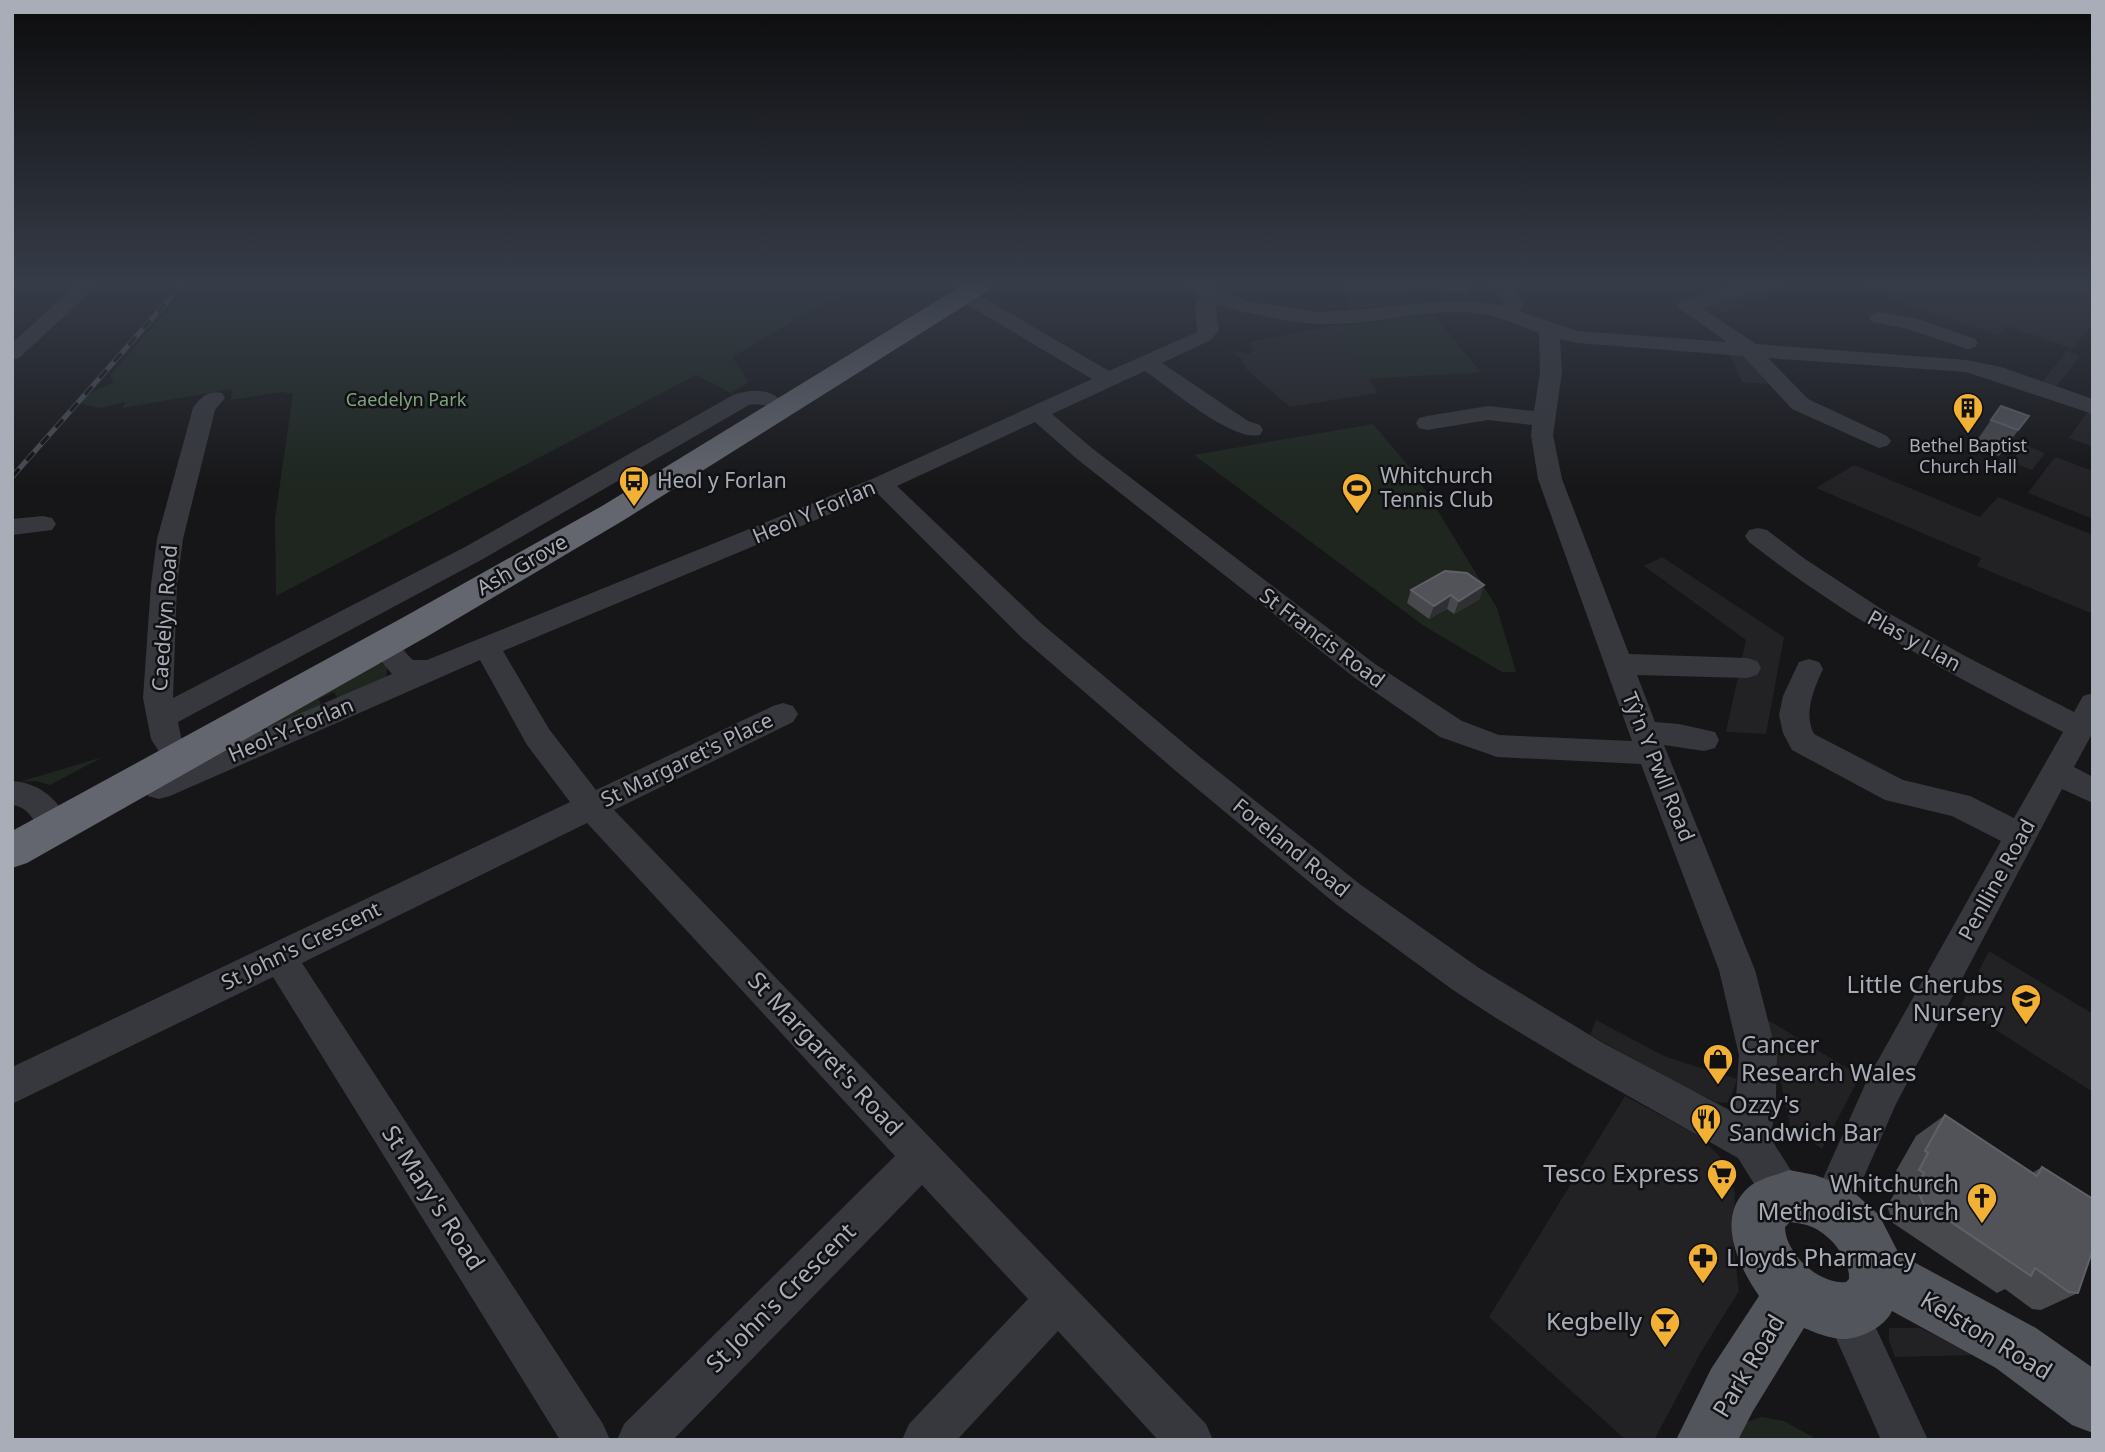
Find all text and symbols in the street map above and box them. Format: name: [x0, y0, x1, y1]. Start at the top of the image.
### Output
park label: Caedelyn Park: [346, 387, 467, 411]
building icon: Bethel Baptist Church Hall: [1951, 391, 1985, 435]
place label: Bethel Baptist Church Hall: [1909, 433, 2028, 478]
place label: Whitchurch Tennis Club: [1380, 461, 1494, 513]
bus stop icon: Heol y Forlan: [617, 464, 651, 508]
place label: Heol y Forlan: [657, 466, 787, 494]
sports icon: Whitchurch Tennis Club: [1340, 471, 1374, 515]
street label: Heol Y Forlan: [748, 473, 879, 550]
street label: Ash Grove: [471, 527, 572, 601]
street label: Caedelyn Road: [145, 544, 183, 692]
street label: St Francis Road: [1254, 581, 1391, 694]
street label: Plas y Llan: [1863, 603, 1966, 677]
street label: Tŷ'n Y Pwll Road: [1616, 688, 1702, 845]
street label: Heol-Y-Forlan: [224, 690, 357, 768]
street label: St Margaret's Place: [596, 705, 777, 813]
street label: Foreland Road: [1227, 791, 1356, 903]
street label: Penlline Road: [1951, 814, 2041, 945]
street label: St John's Crescent: [216, 894, 385, 996]
street label: St Margaret's Road: [741, 964, 911, 1142]
place label: Little Cherubs Nursery: [1846, 967, 2004, 1028]
school or university icon: Little Cherubs Nursery: [2009, 982, 2043, 1026]
place label: Cancer Research Wales: [1741, 1027, 1917, 1088]
shop icon: Cancer Research Wales: [1701, 1042, 1735, 1086]
place label: Ozzy's Sandwich Bar: [1729, 1087, 1882, 1148]
restaurant icon: Ozzy's Sandwich Bar: [1689, 1102, 1723, 1146]
street label: St Mary's Road: [375, 1118, 493, 1276]
place label: Tesco Express: [1543, 1156, 1699, 1189]
supermarket icon: Tesco Express: [1705, 1157, 1739, 1201]
place label: Whitchurch Methodist Church: [1758, 1166, 1959, 1227]
church icon: Whitchurch Methodist Church: [1965, 1181, 1999, 1225]
street label: St John's Crescent: [698, 1215, 862, 1379]
place label: Lloyds Pharmacy: [1726, 1240, 1917, 1273]
pharmacy icon: Lloyds Pharmacy: [1686, 1241, 1720, 1285]
street label: Kelston Road: [1915, 1282, 2059, 1387]
place label: Kegbelly: [1546, 1304, 1643, 1337]
bar icon: Kegbelly: [1648, 1305, 1682, 1349]
street label: Park Road: [1704, 1308, 1791, 1423]

